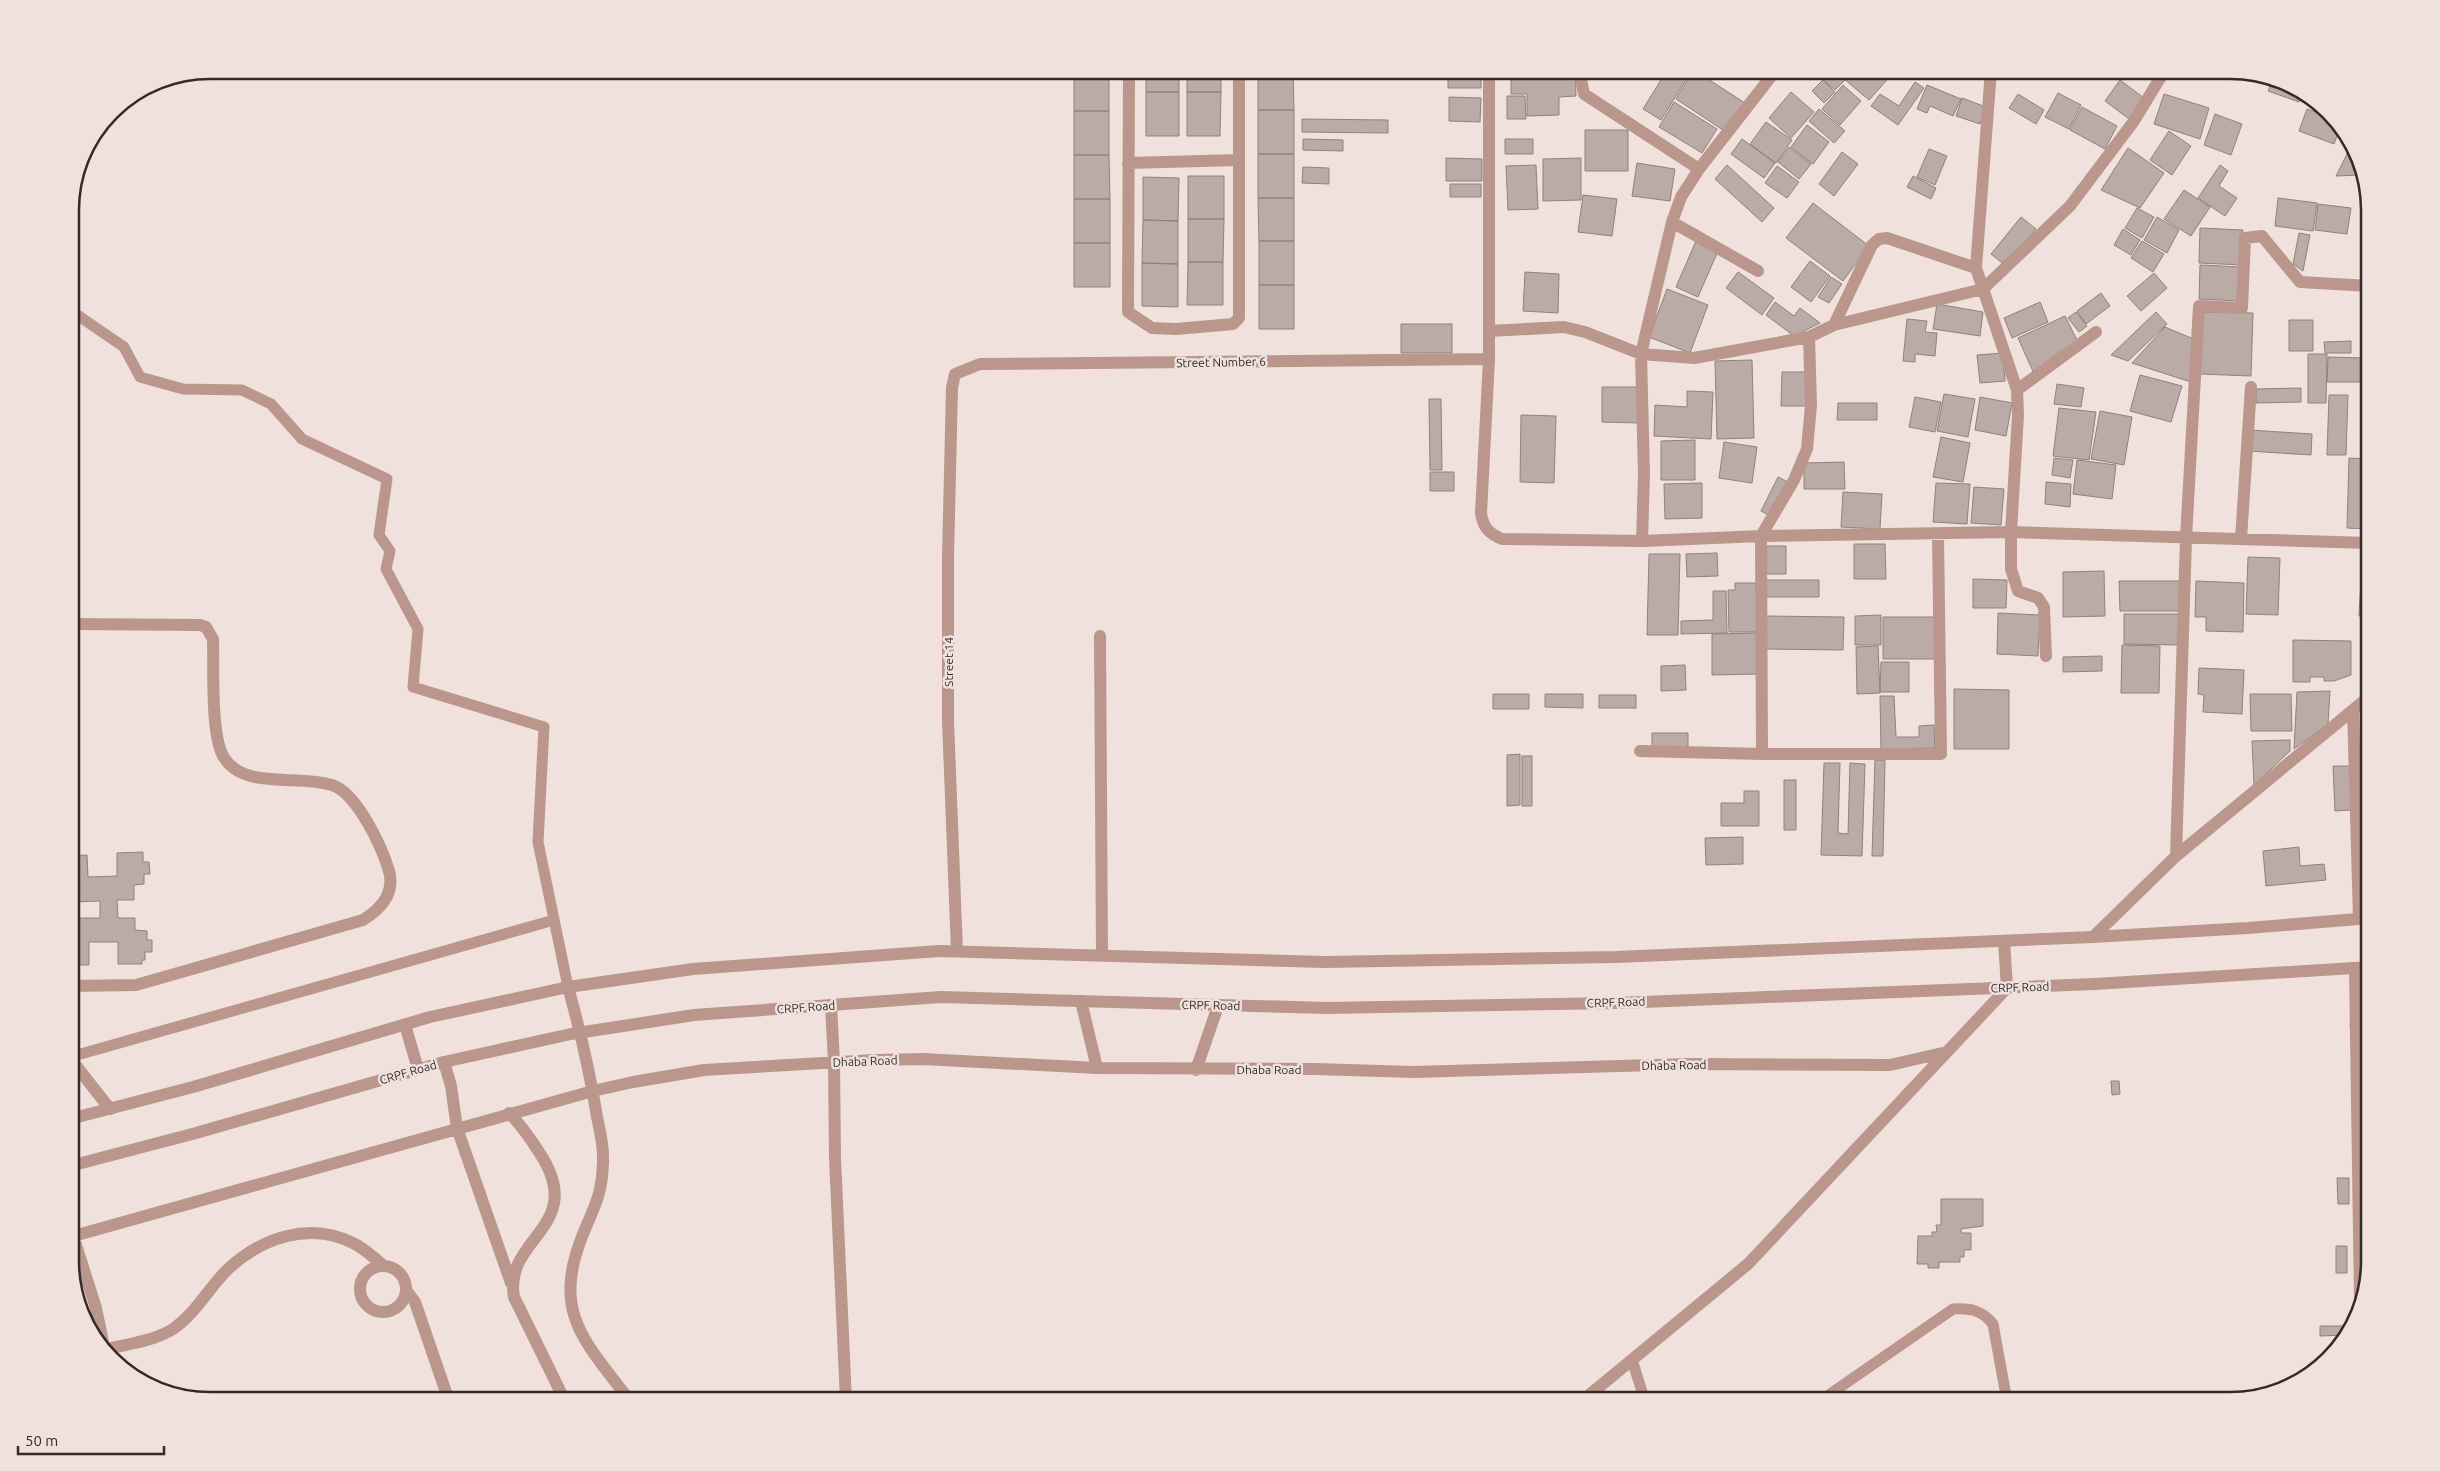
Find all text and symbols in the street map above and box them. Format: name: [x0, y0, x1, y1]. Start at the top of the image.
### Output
street label: Street Number 6: [1176, 355, 1266, 369]
street label: Street 14: [942, 637, 955, 687]
street label: CRPF Road: [1990, 979, 2050, 995]
street label: CRPF Road: [1586, 994, 1646, 1010]
street label: CRPF Road: [776, 998, 836, 1016]
street label: CRPF Road: [1182, 998, 1240, 1012]
street label: Dhaba Road: [832, 1053, 898, 1069]
street label: CRPF Road: [378, 1058, 438, 1086]
street label: Dhaba Road: [1641, 1058, 1707, 1072]
street label: Dhaba Road: [1236, 1063, 1302, 1076]
scale bar: [18, 1424, 164, 1456]
text: 50 m: [25, 1432, 58, 1449]

